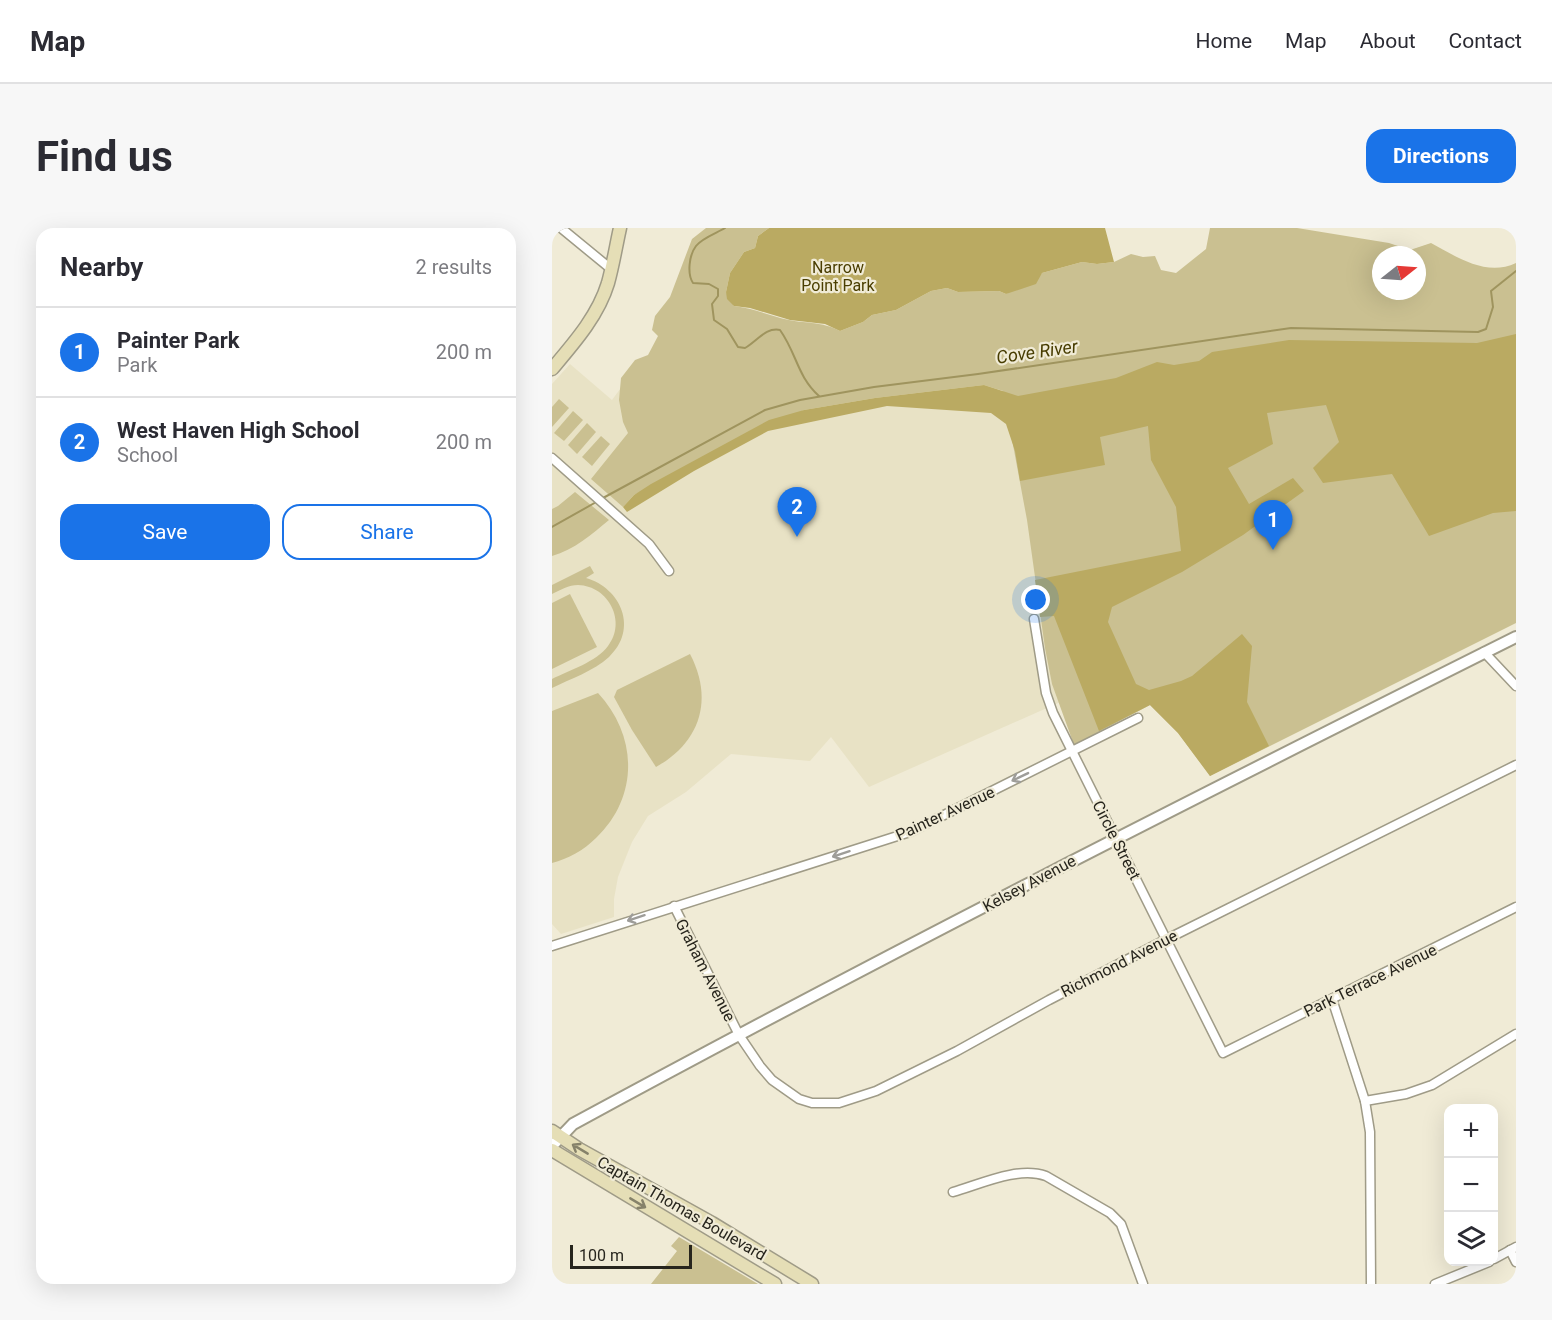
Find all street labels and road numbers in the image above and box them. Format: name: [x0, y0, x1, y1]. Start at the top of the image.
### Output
street label: Painter Avenue: [893, 782, 998, 845]
street label: Circle Street: [1088, 797, 1145, 883]
street label: Kelsey Avenue: [979, 851, 1079, 916]
street label: Graham Avenue: [672, 916, 740, 1025]
street label: Richmond Avenue: [1058, 926, 1181, 1001]
street label: Park Terrace Avenue: [1301, 940, 1440, 1021]
street label: Captain Thomas Boulevard: [594, 1152, 770, 1265]

